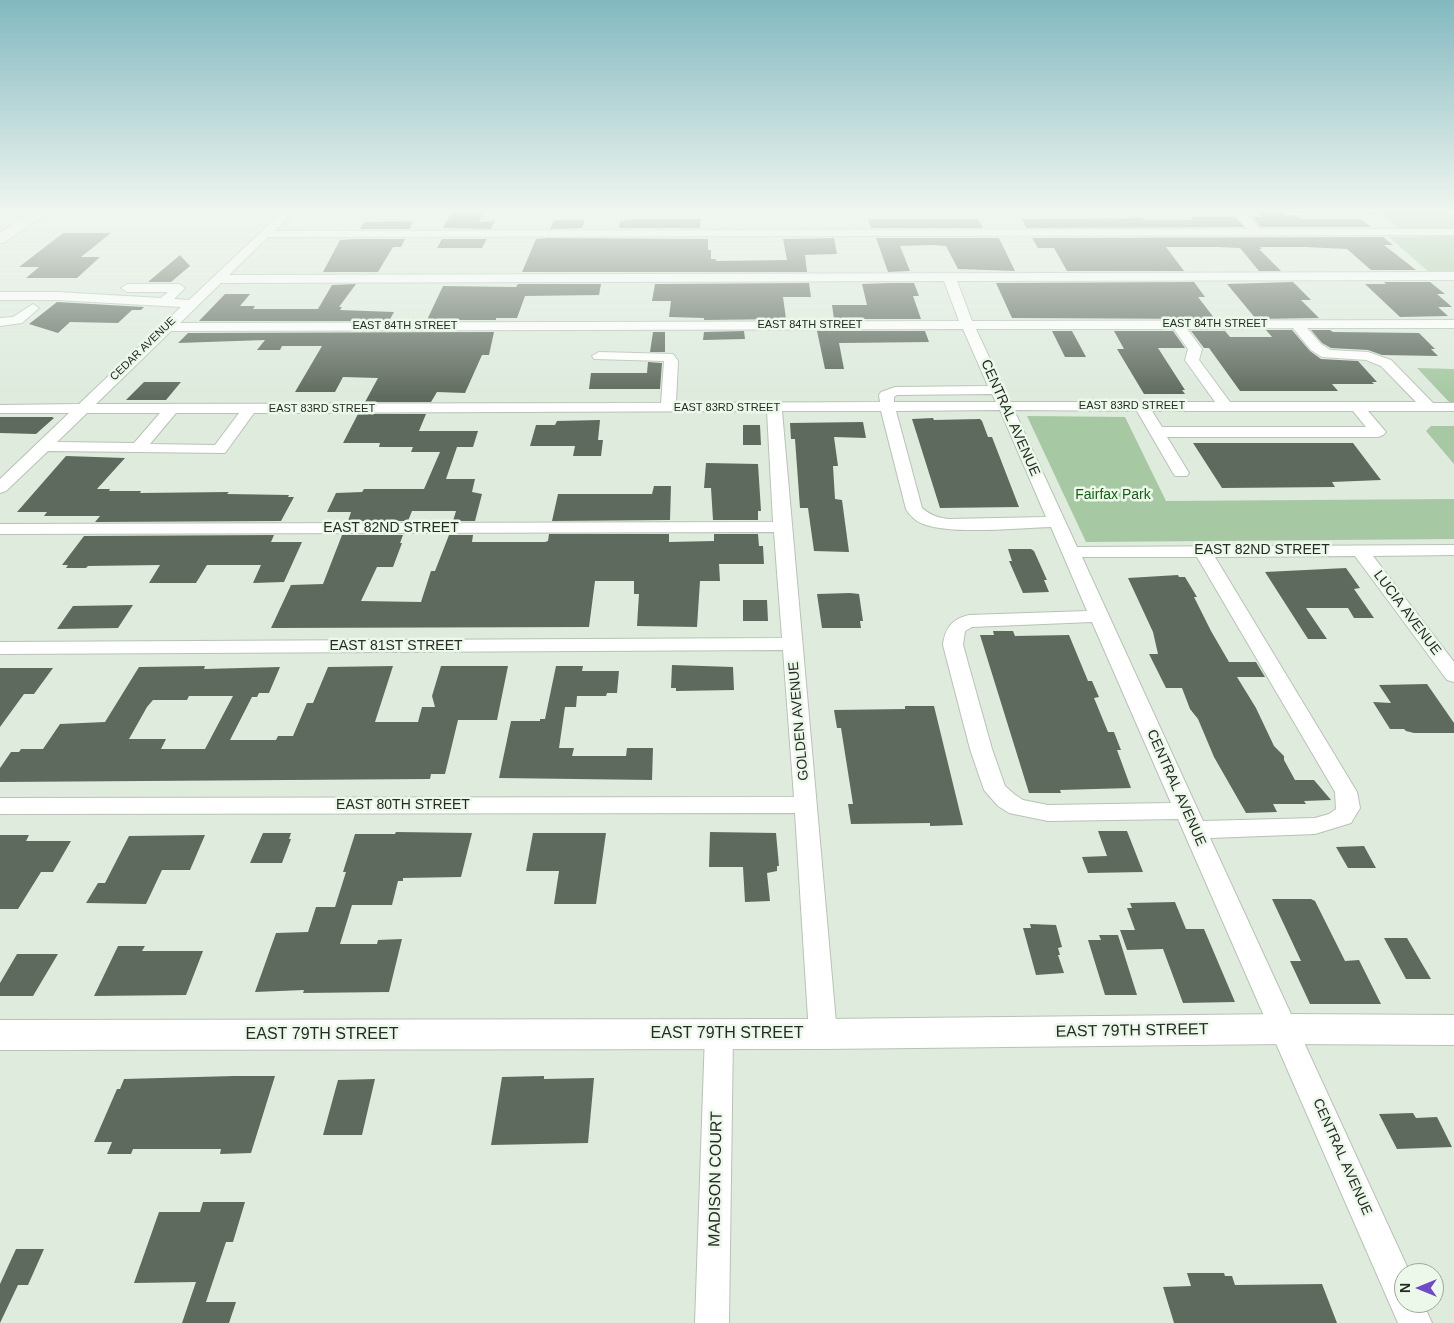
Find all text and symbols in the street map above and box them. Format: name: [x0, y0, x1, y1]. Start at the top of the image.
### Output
street label: CEDAR AVENUE: [107, 314, 179, 384]
street label: EAST 84TH STREET: [1162, 317, 1268, 331]
street label: EAST 84TH STREET: [757, 318, 863, 332]
street label: EAST 84TH STREET: [352, 319, 458, 333]
street label: CENTRAL AVENUE: [977, 357, 1043, 479]
street label: EAST 83RD STREET: [1079, 399, 1185, 413]
street label: EAST 83RD STREET: [674, 401, 780, 415]
street label: EAST 83RD STREET: [269, 402, 375, 416]
park label: Fairfax Park: [1075, 487, 1151, 503]
street label: EAST 82ND STREET: [323, 520, 459, 536]
street label: EAST 82ND STREET: [1194, 542, 1330, 558]
street label: LUCIA AVENUE: [1370, 567, 1444, 659]
street label: EAST 81ST STREET: [329, 638, 463, 654]
street label: GOLDEN AVENUE: [785, 661, 813, 781]
street label: CENTRAL AVENUE: [1143, 727, 1209, 849]
street label: EAST 80TH STREET: [336, 797, 470, 813]
street label: EAST 79TH STREET: [1055, 1020, 1209, 1042]
street label: EAST 79TH STREET: [651, 1024, 803, 1044]
street label: EAST 79TH STREET: [246, 1025, 398, 1045]
street label: CENTRAL AVENUE: [1309, 1096, 1375, 1218]
street label: MADISON COURT: [705, 1111, 727, 1247]
north arrow: [1394, 1263, 1444, 1313]
text: N: [1397, 1283, 1413, 1293]

